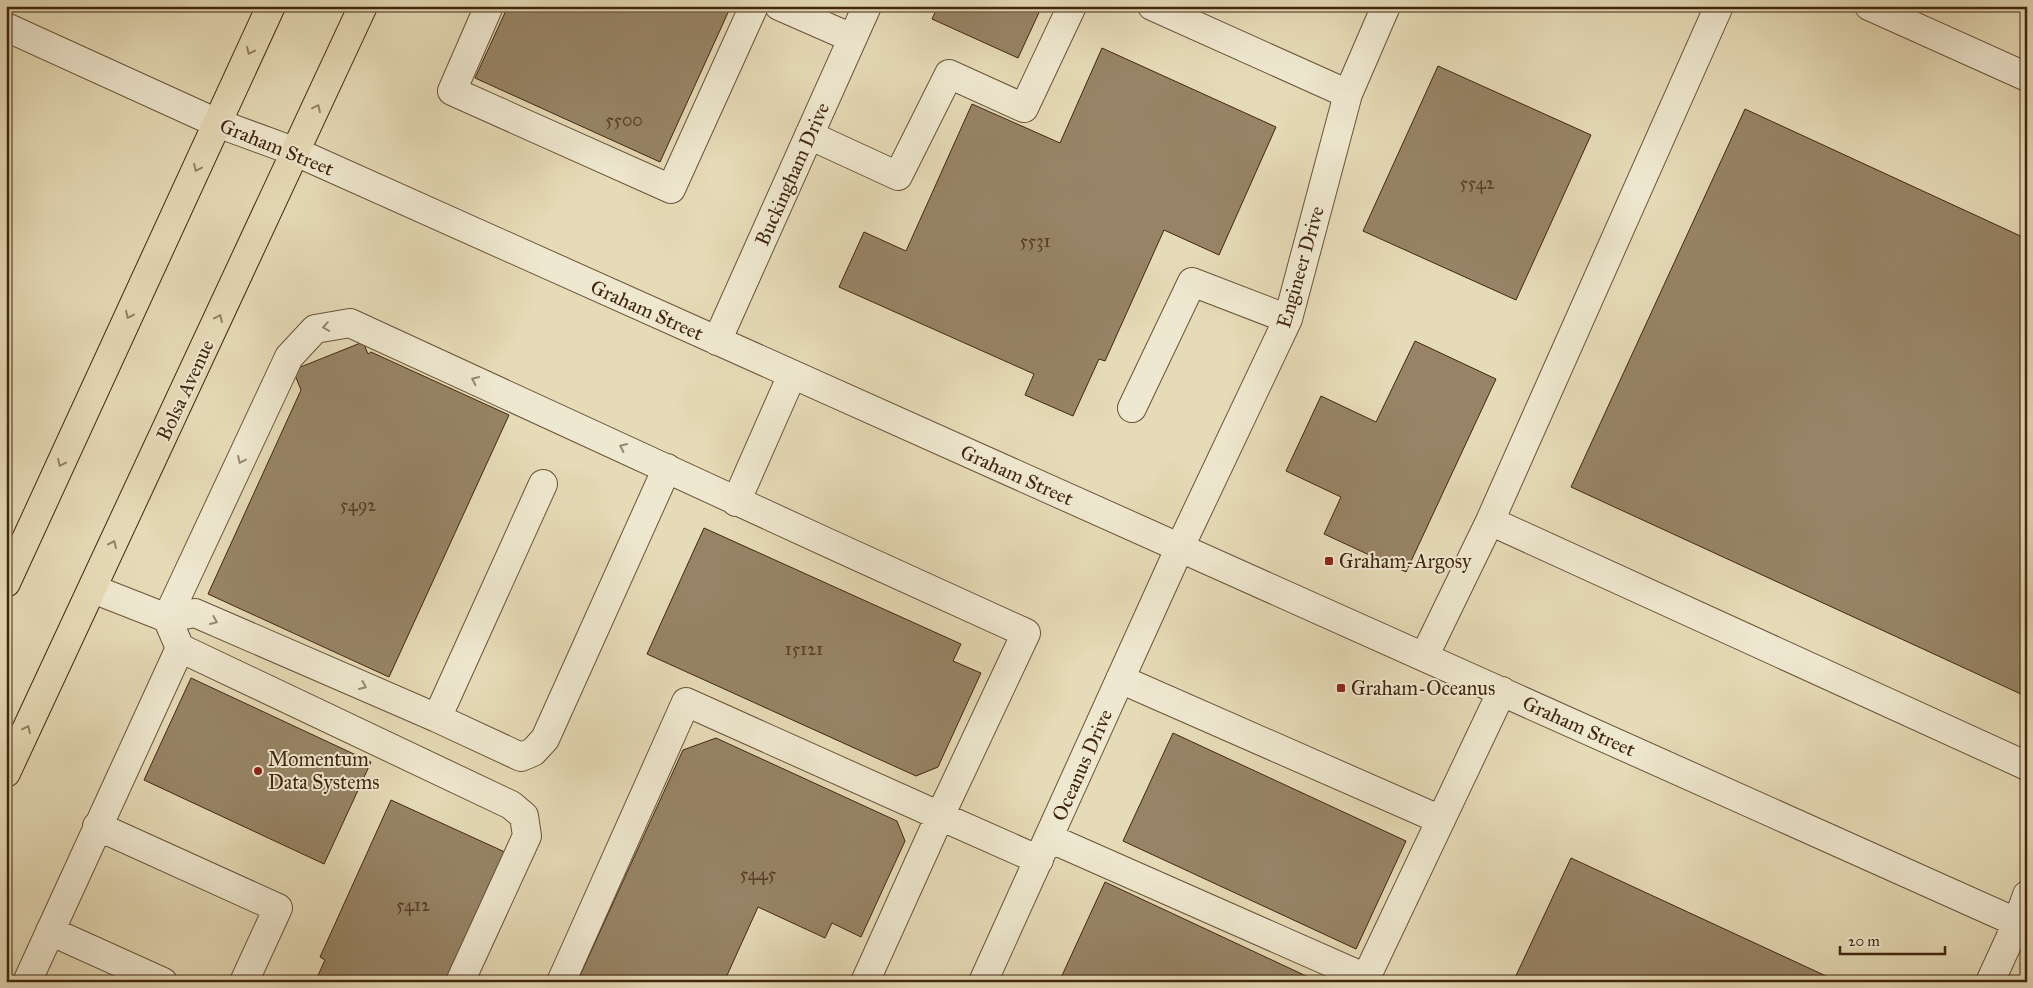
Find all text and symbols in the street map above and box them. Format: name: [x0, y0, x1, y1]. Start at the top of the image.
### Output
one-way arrow: [246, 46, 257, 55]
street label: Buckingham Drive: [750, 99, 835, 250]
one-way arrow: [310, 104, 321, 113]
house number: 5500: [605, 109, 643, 131]
street label: Graham Street: [216, 113, 338, 181]
one-way arrow: [192, 163, 203, 172]
house number: 5542: [1459, 172, 1495, 194]
street label: Engineer Drive: [1271, 203, 1330, 331]
house number: 5531: [1019, 230, 1051, 252]
street label: Graham Street: [587, 274, 707, 346]
one-way arrow: [125, 310, 135, 319]
one-way arrow: [213, 314, 223, 323]
one-way arrow: [321, 321, 330, 331]
street label: Bolsa Avenue: [151, 336, 219, 444]
one-way arrow: [471, 376, 480, 386]
street label: Graham Street: [957, 439, 1077, 511]
one-way arrow: [619, 443, 628, 454]
one-way arrow: [237, 454, 247, 463]
one-way arrow: [57, 458, 67, 467]
house number: 5492: [340, 494, 376, 516]
one-way arrow: [107, 540, 118, 549]
place label: Graham-Argosy: [1339, 549, 1472, 574]
marker: Graham-Argosy: [1323, 555, 1335, 567]
one-way arrow: [209, 615, 218, 626]
house number: 15121: [785, 638, 823, 660]
place label: Graham-Oceanus: [1351, 676, 1495, 700]
one-way arrow: [358, 679, 367, 690]
marker: Graham-Oceanus: [1335, 682, 1347, 694]
street label: Graham Street: [1519, 690, 1639, 762]
street label: Oceanus Drive: [1047, 705, 1117, 825]
one-way arrow: [21, 725, 31, 734]
place label: Momentum Data Systems: [268, 747, 380, 794]
marker: Momentum Data Systems: [252, 765, 264, 777]
house number: 5445: [740, 863, 777, 885]
house number: 5412: [396, 894, 430, 916]
scale bar: [1840, 923, 1946, 955]
text: 20 m: [1848, 932, 1880, 950]

